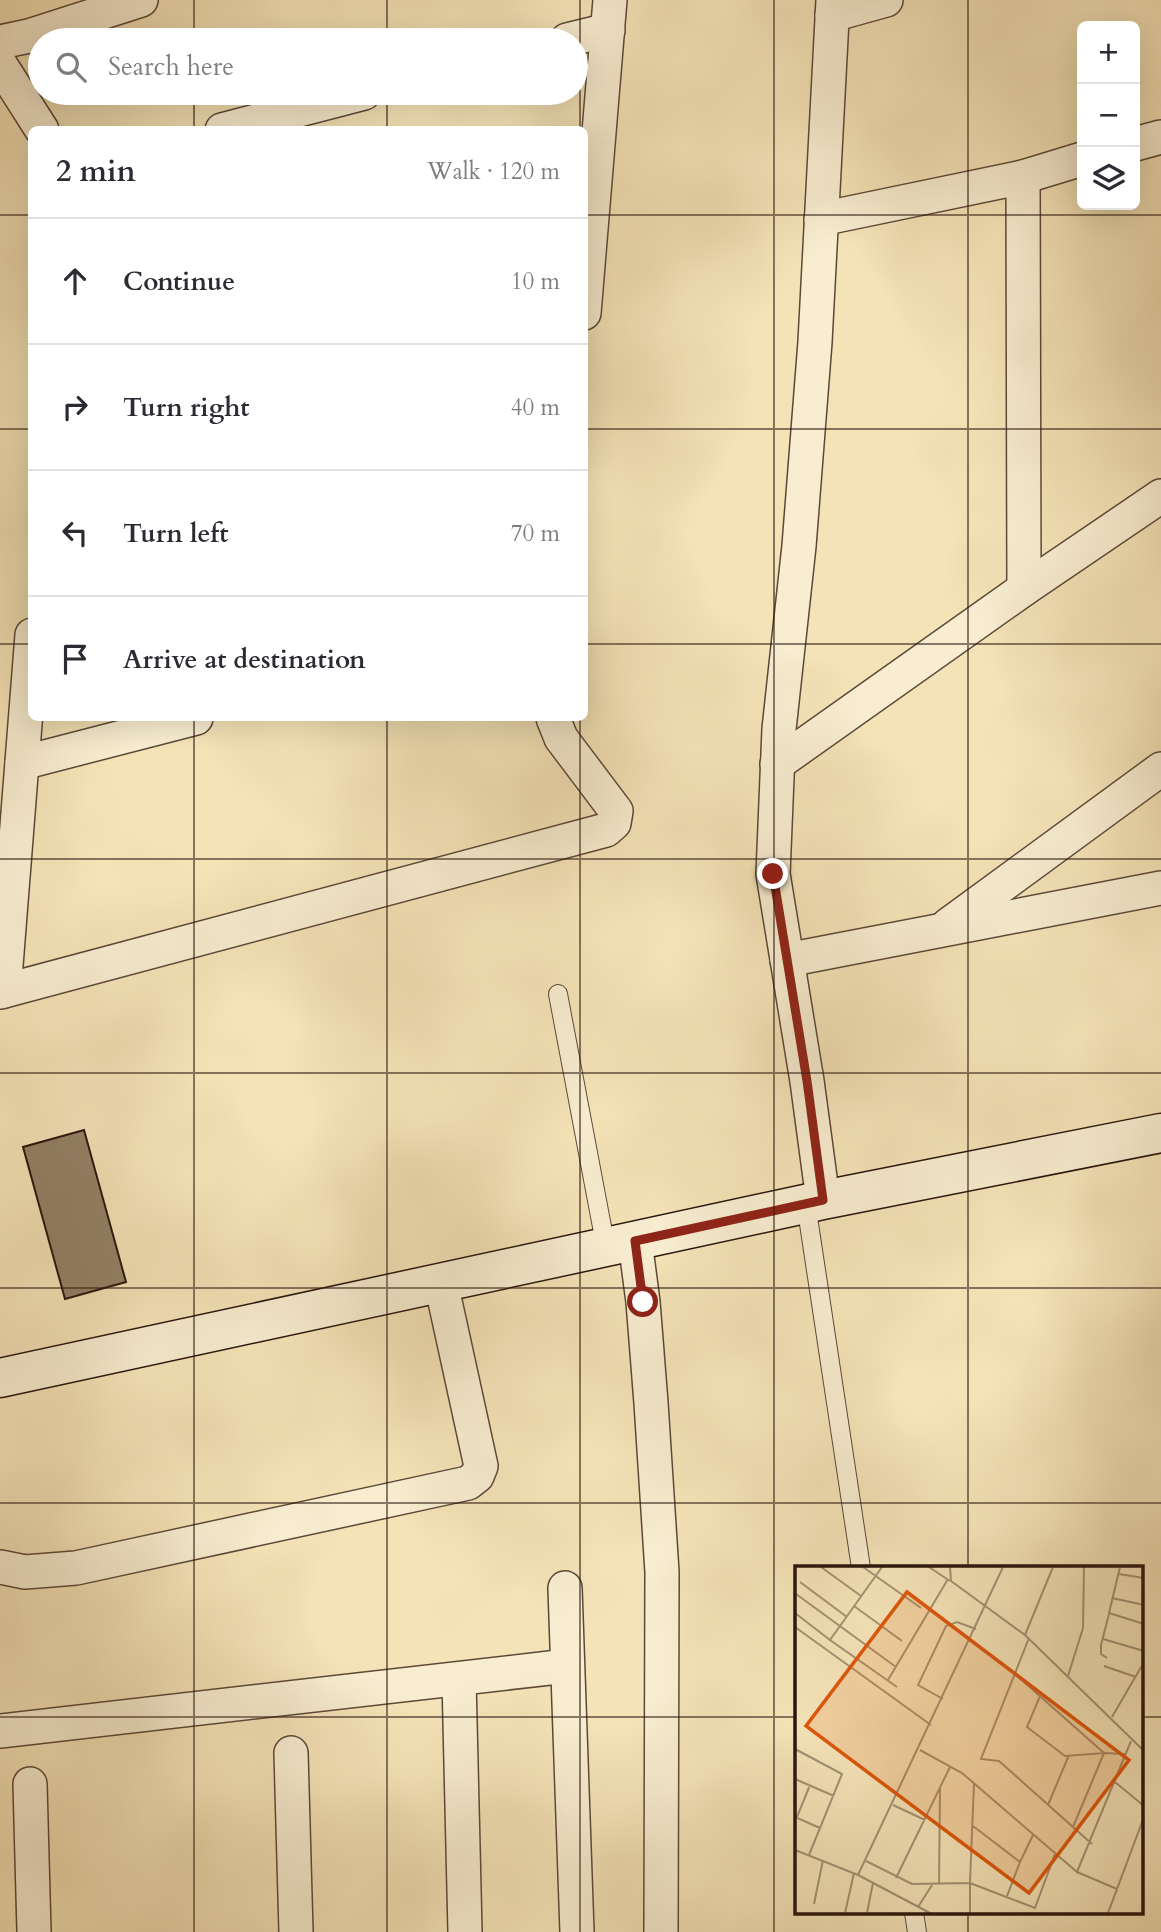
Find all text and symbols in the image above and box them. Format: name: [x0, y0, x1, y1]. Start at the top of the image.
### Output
map controls: [1077, 21, 1140, 210]
button: +: [1077, 21, 1140, 84]
search box: [28, 28, 588, 105]
icon: search: [52, 48, 90, 86]
text: Search here: [108, 49, 234, 84]
button: −: [1077, 84, 1140, 147]
button: layers: [1077, 147, 1140, 210]
text: 2 min: [56, 151, 136, 192]
text: Walk · 120 m: [427, 156, 560, 187]
icon: ahead: [56, 262, 94, 300]
text: Continue: [123, 264, 235, 299]
text: 10 m: [511, 266, 560, 297]
icon: right: [56, 388, 94, 426]
text: Turn right: [123, 390, 250, 425]
text: 40 m: [511, 392, 560, 423]
icon: left: [56, 514, 94, 552]
text: Turn left: [123, 516, 228, 551]
text: 70 m: [511, 518, 560, 549]
icon: arrive: [56, 640, 94, 678]
text: Arrive at destination: [123, 642, 366, 677]
route end: [757, 858, 788, 889]
route start: [627, 1286, 658, 1317]
inset map: [795, 1566, 1144, 1914]

